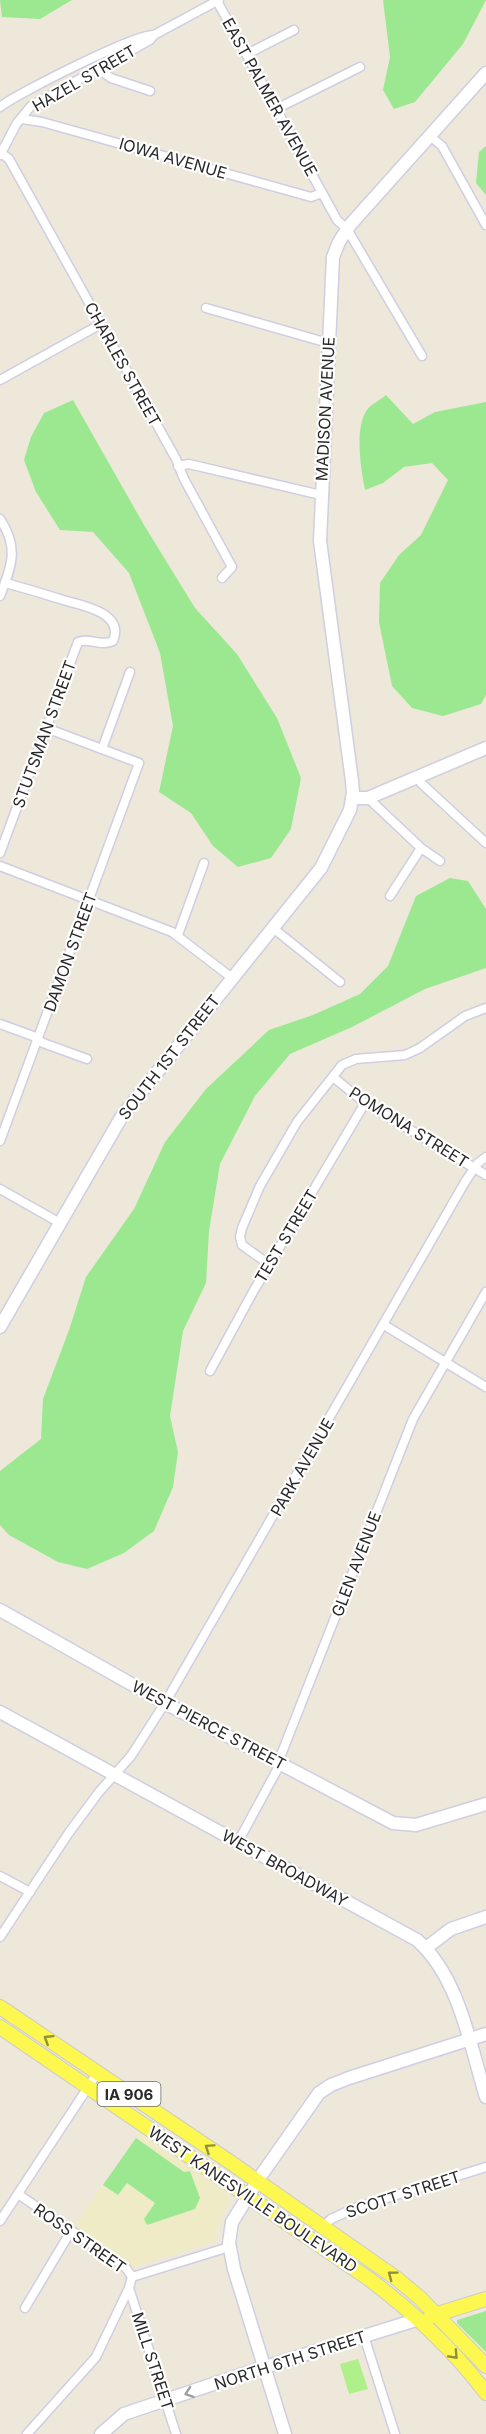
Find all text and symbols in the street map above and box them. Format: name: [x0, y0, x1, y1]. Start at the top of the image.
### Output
street label: EAST PALMER AVENUE: [218, 14, 322, 180]
street label: HAZEL STREET: [29, 40, 139, 116]
street label: IOWA AVENUE: [117, 133, 229, 183]
street label: CHARLES STREET: [81, 298, 165, 430]
street label: MADISON AVENUE: [311, 336, 339, 482]
street label: STUTSMAN STREET: [8, 657, 80, 811]
street label: DAMON STREET: [39, 890, 101, 1014]
street label: SOUTH 1ST STREET: [114, 990, 224, 1124]
street label: POMONA STREET: [346, 1082, 472, 1172]
street label: TEST STREET: [250, 1186, 322, 1286]
street label: PARK AVENUE: [266, 1414, 338, 1520]
street label: GLEN AVENUE: [327, 1508, 385, 1620]
street label: WEST PIERCE STREET: [129, 1676, 289, 1774]
street label: WEST BROADWAY: [218, 1825, 352, 1911]
one-way arrow: [44, 2035, 55, 2046]
road number: IA 906: [98, 2082, 160, 2106]
street label: WEST KANESVILLE BOULEVARD: [145, 2121, 361, 2277]
one-way arrow: [205, 2144, 216, 2155]
street label: SCOTT STREET: [343, 2166, 463, 2222]
street label: ROSS STREET: [30, 2199, 130, 2277]
one-way arrow: [388, 2272, 399, 2283]
street label: MILL STREET: [128, 2310, 178, 2412]
street label: NORTH 6TH STREET: [212, 2326, 368, 2394]
one-way arrow: [447, 2348, 458, 2359]
one-way arrow: [184, 2385, 195, 2398]

